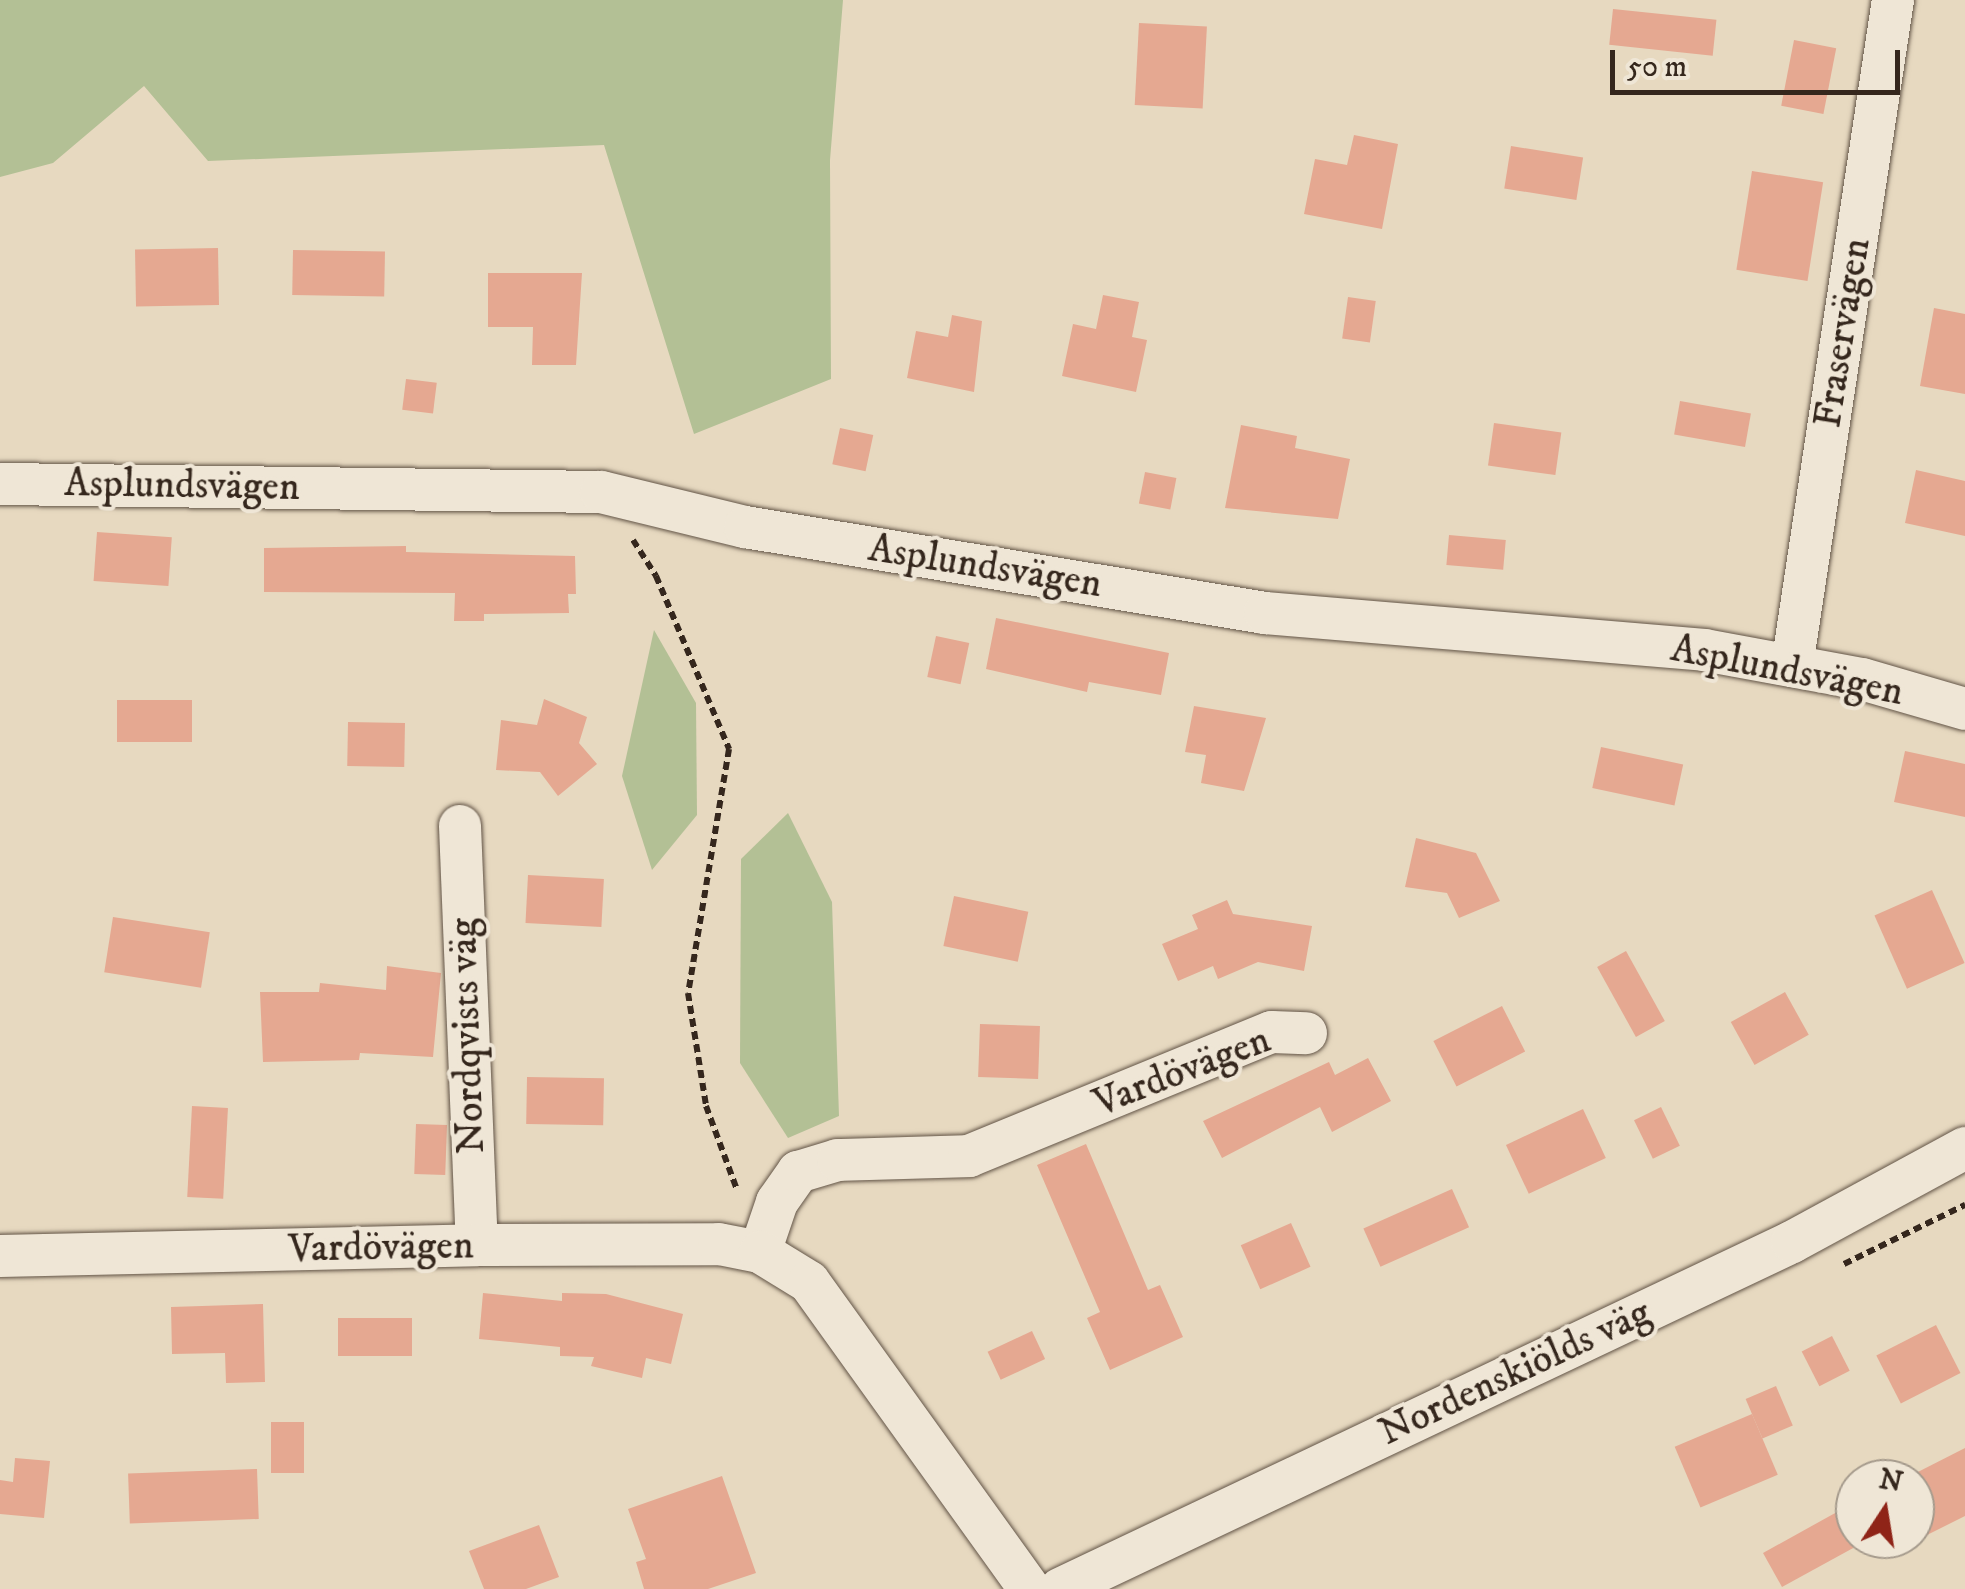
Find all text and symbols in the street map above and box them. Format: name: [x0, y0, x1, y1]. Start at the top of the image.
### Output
scale bar: [1615, 30, 1905, 92]
text: 50 m: [1627, 49, 1687, 86]
street label: Fraservägen: [1804, 235, 1882, 431]
street label: Asplundsvägen: [64, 460, 300, 512]
street label: Asplundsvägen: [865, 525, 1105, 609]
street label: Asplundsvägen: [1667, 625, 1907, 717]
street label: Nordqvists väg: [440, 917, 496, 1155]
street label: Vardövägen: [1087, 1016, 1277, 1128]
street label: Vardövägen: [288, 1222, 474, 1274]
street label: Nordenskiölds väg: [1372, 1289, 1658, 1457]
north arrow: [1835, 1459, 1935, 1559]
text: N: [1876, 1462, 1906, 1501]

